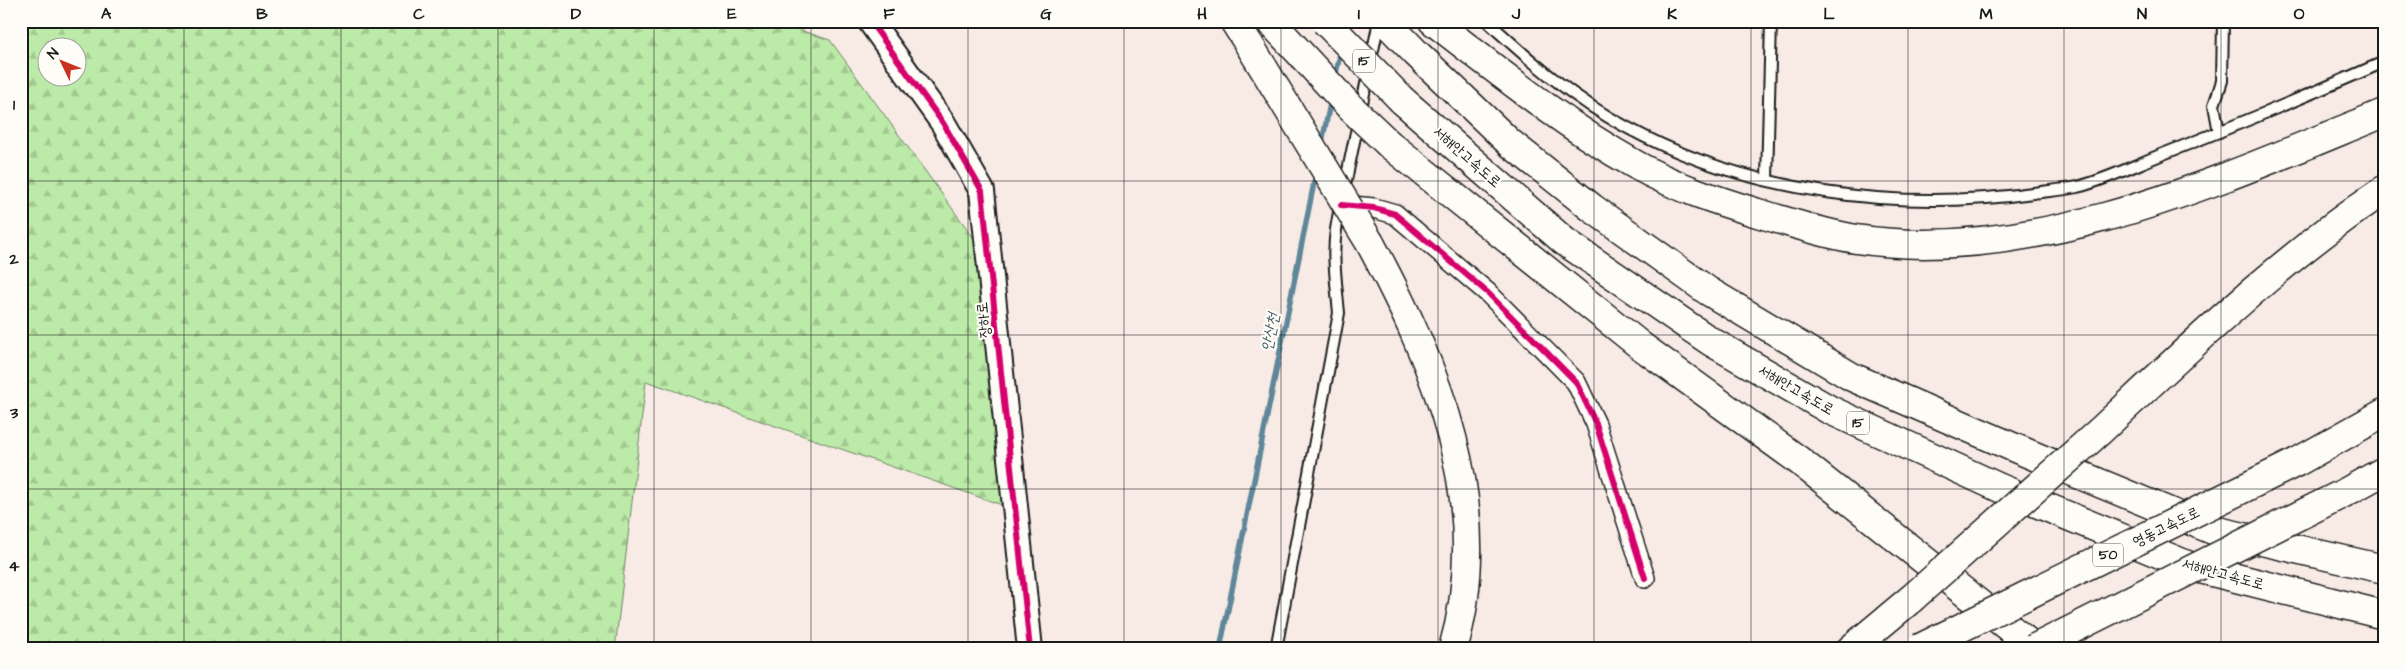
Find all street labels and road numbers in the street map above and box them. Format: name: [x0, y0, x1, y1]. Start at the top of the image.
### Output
road number: 15: [1353, 49, 1375, 72]
street label: 서해안고속도로: [1428, 121, 1506, 193]
street label: 장하로: [972, 301, 996, 339]
street label: 서해안고속도로: [1754, 360, 1838, 420]
road number: 15: [1847, 412, 1869, 434]
street label: 영동고속도로: [2129, 502, 2203, 552]
road number: 50: [2093, 544, 2123, 566]
street label: 서해안고속도로: [2179, 553, 2267, 595]

